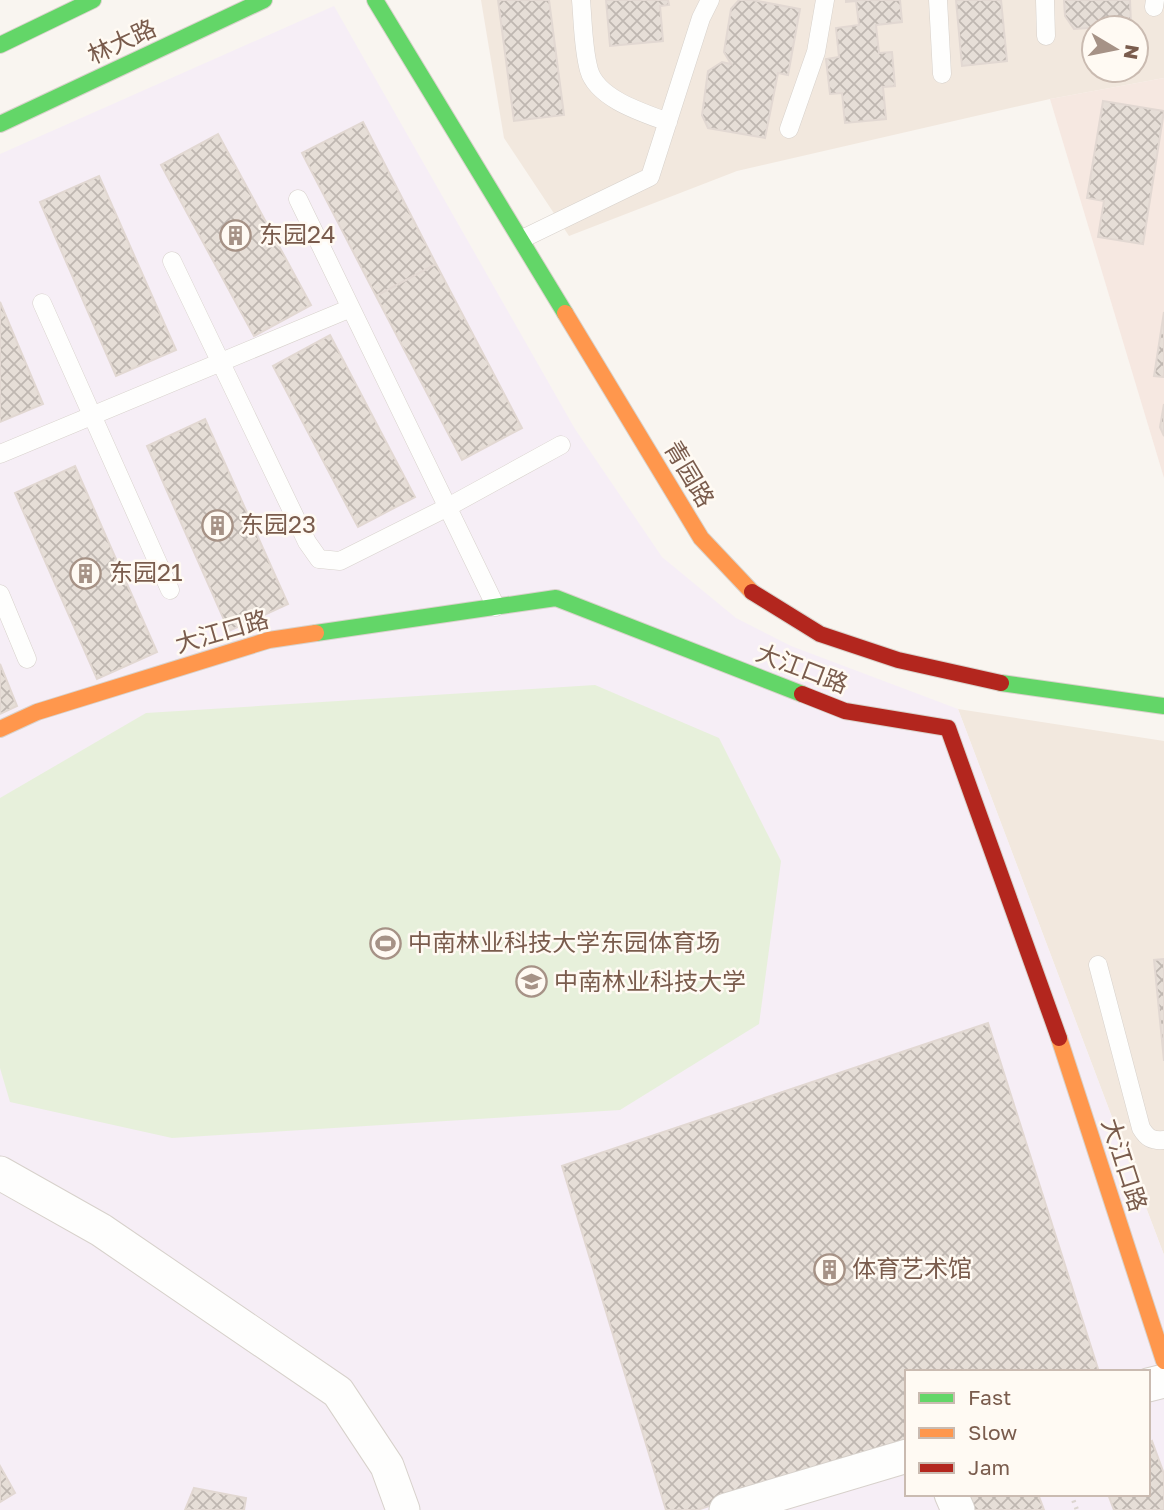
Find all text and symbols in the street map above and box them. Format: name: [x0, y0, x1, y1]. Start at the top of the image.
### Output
street label: 林大路: [83, 12, 160, 69]
north arrow: [1080, 14, 1150, 84]
text: N: [1120, 43, 1145, 61]
building icon: 东园24: [219, 218, 253, 252]
place label: 东园24: [259, 219, 336, 248]
street label: 青园路: [659, 435, 721, 512]
building icon: 东园23: [200, 508, 234, 542]
place label: 东园23: [240, 509, 316, 538]
building icon: 东园21: [69, 556, 103, 590]
place label: 东园21: [109, 557, 183, 586]
street label: 大江口路: [171, 603, 272, 658]
street label: 大江口路: [753, 637, 853, 698]
sports icon: 中南林业科技大学东园体育场: [368, 926, 402, 960]
place label: 中南林业科技大学东园体育场: [408, 927, 720, 956]
school or university icon: 中南林业科技大学: [514, 965, 548, 999]
place label: 中南林业科技大学: [554, 966, 746, 995]
street label: 大江口路: [1097, 1114, 1154, 1215]
building icon: 体育艺术馆: [812, 1252, 846, 1286]
place label: 体育艺术馆: [852, 1253, 972, 1282]
legend: [905, 1370, 1150, 1496]
text: Fast: [968, 1384, 1011, 1410]
text: Slow: [968, 1419, 1017, 1445]
text: Jam: [968, 1454, 1010, 1480]

